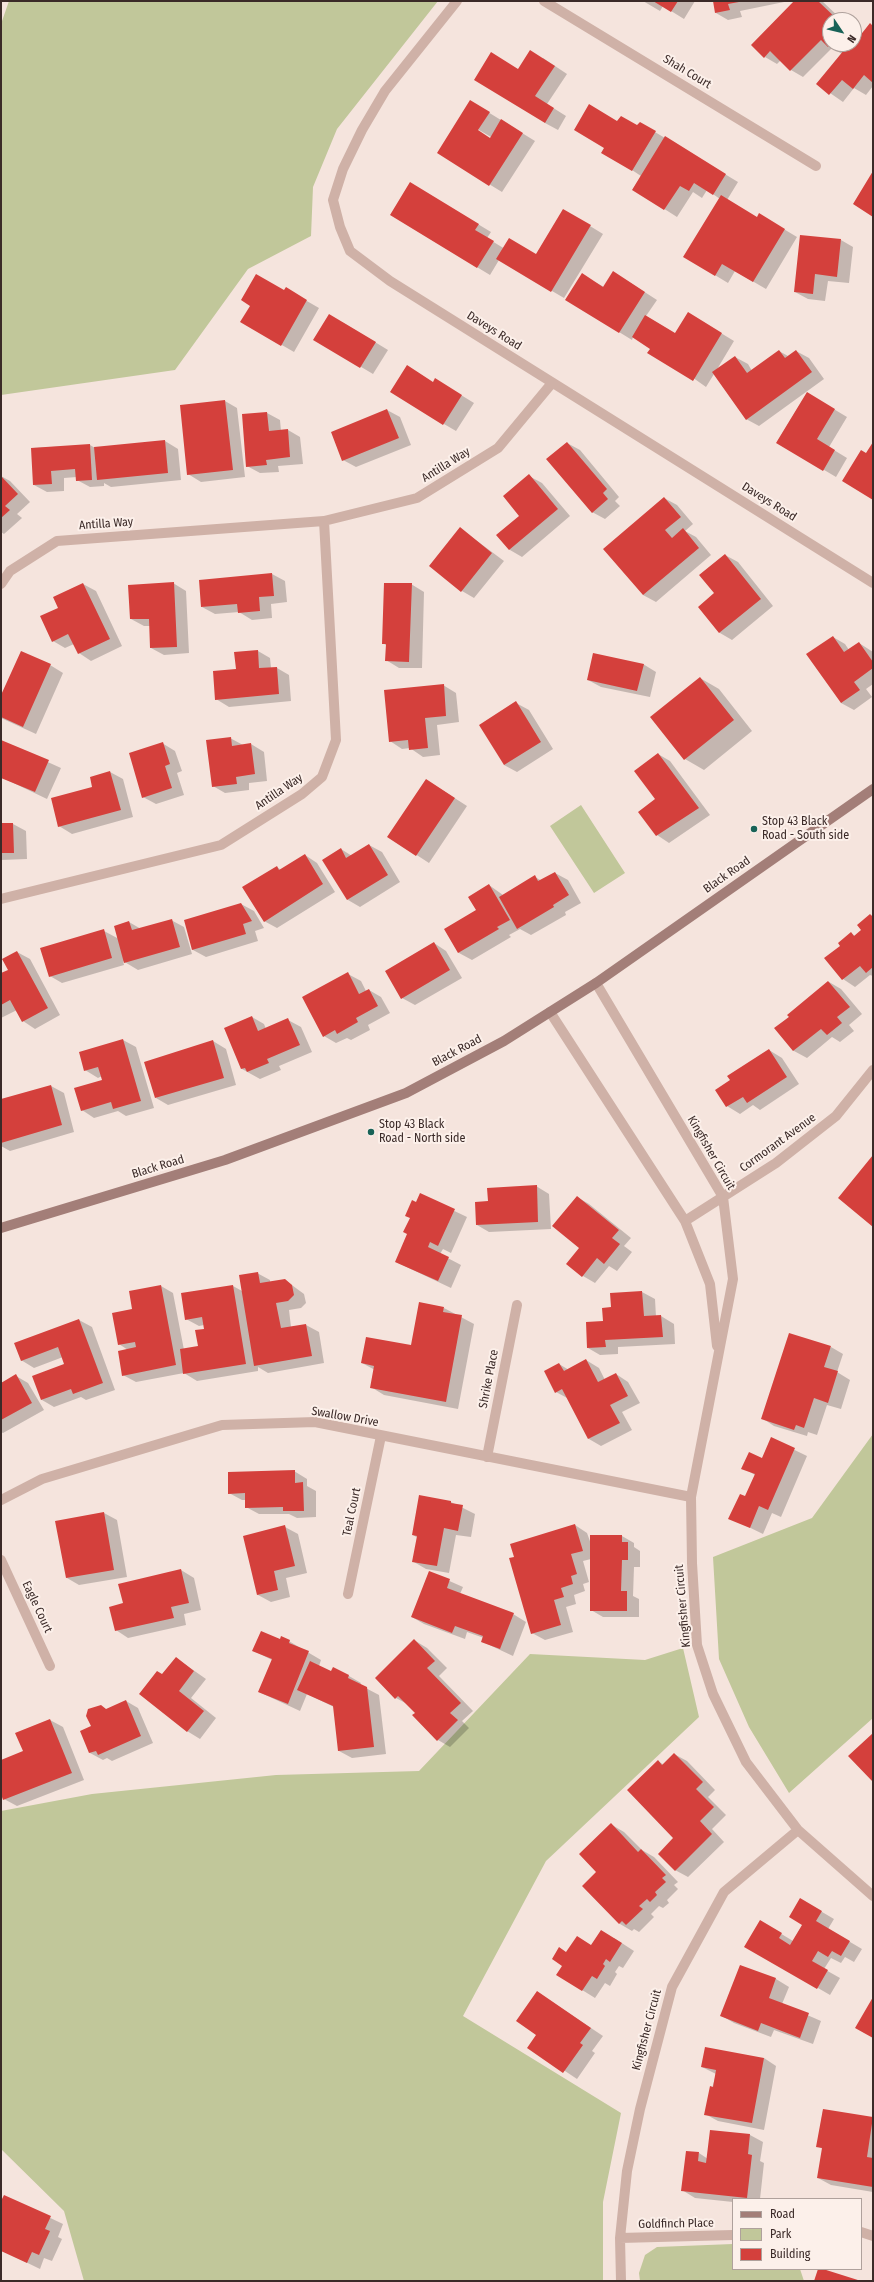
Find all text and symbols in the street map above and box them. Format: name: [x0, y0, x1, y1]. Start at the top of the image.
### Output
north arrow: [822, 12, 862, 52]
text: N: [844, 32, 859, 45]
street label: Shah Court: [660, 52, 714, 92]
street label: Daveys Road: [464, 309, 524, 353]
street label: Antilla Way: [419, 445, 473, 485]
street label: Daveys Road: [739, 480, 799, 524]
street label: Antilla Way: [78, 515, 134, 533]
street label: Antilla Way: [252, 771, 306, 813]
place label: Stop 43 Black Road - South side: [762, 815, 849, 843]
marker: Stop 43 Black Road - South side: [749, 824, 759, 834]
street label: Black Road: [701, 854, 753, 896]
street label: Black Road: [430, 1032, 484, 1070]
street label: Cormorant Avenue: [737, 1111, 819, 1175]
street label: Kingfisher Circuit: [684, 1113, 738, 1193]
place label: Stop 43 Black Road - North side: [379, 1118, 465, 1146]
marker: Stop 43 Black Road - North side: [366, 1127, 376, 1137]
street label: Black Road: [130, 1152, 186, 1182]
street label: Shrike Place: [476, 1348, 502, 1410]
street label: Swallow Drive: [310, 1404, 380, 1430]
street label: Teal Court: [340, 1487, 364, 1537]
street label: Kingfisher Circuit: [672, 1564, 694, 1648]
street label: Eagle Court: [19, 1579, 55, 1635]
street label: Kingfisher Circuit: [629, 1988, 665, 2072]
legend: [732, 2198, 862, 2270]
text: Road: [770, 2207, 795, 2221]
street label: Goldfinch Place: [638, 2216, 714, 2232]
text: Park: [770, 2227, 791, 2241]
text: Building: [770, 2247, 810, 2261]

